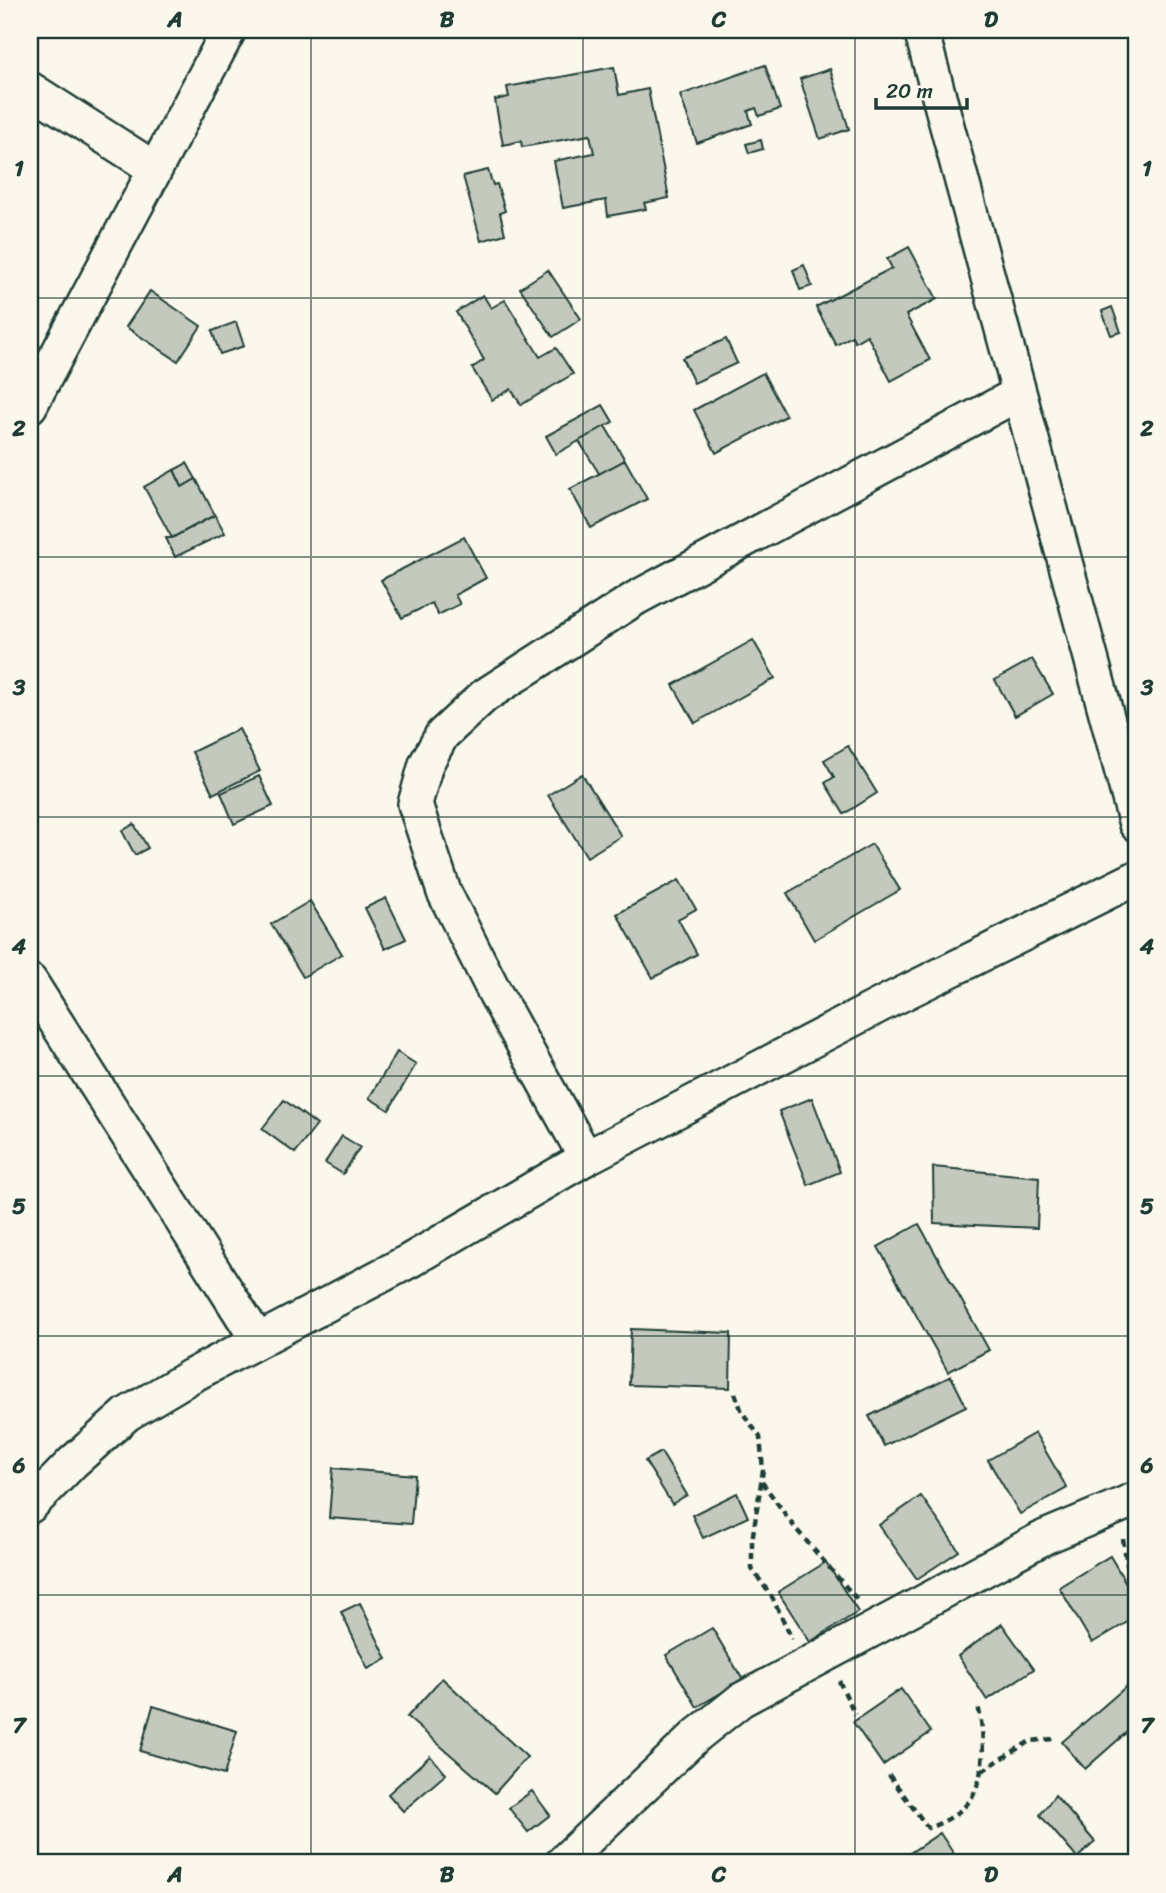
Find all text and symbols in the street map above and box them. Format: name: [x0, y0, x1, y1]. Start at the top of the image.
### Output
text: A: [166, 0, 183, 40]
text: B: [440, 0, 455, 40]
text: C: [711, 0, 727, 40]
text: D: [984, 0, 999, 40]
scale bar: [876, 66, 967, 110]
text: 20 m: [886, 72, 933, 110]
text: 1: [14, 148, 24, 189]
text: 1: [1142, 148, 1152, 189]
text: 2: [11, 408, 26, 449]
text: 2: [1139, 408, 1154, 449]
text: 3: [12, 667, 26, 708]
text: 3: [1140, 667, 1154, 708]
text: 4: [11, 926, 27, 967]
text: 4: [1139, 926, 1155, 967]
text: 5: [12, 1186, 26, 1227]
text: 5: [1140, 1186, 1154, 1227]
text: 6: [11, 1445, 26, 1486]
text: 6: [1139, 1445, 1154, 1486]
text: 7: [12, 1705, 27, 1746]
text: 7: [1140, 1705, 1155, 1746]
text: A: [166, 1854, 183, 1893]
text: B: [440, 1854, 455, 1893]
text: C: [711, 1854, 727, 1893]
text: D: [984, 1854, 999, 1893]

